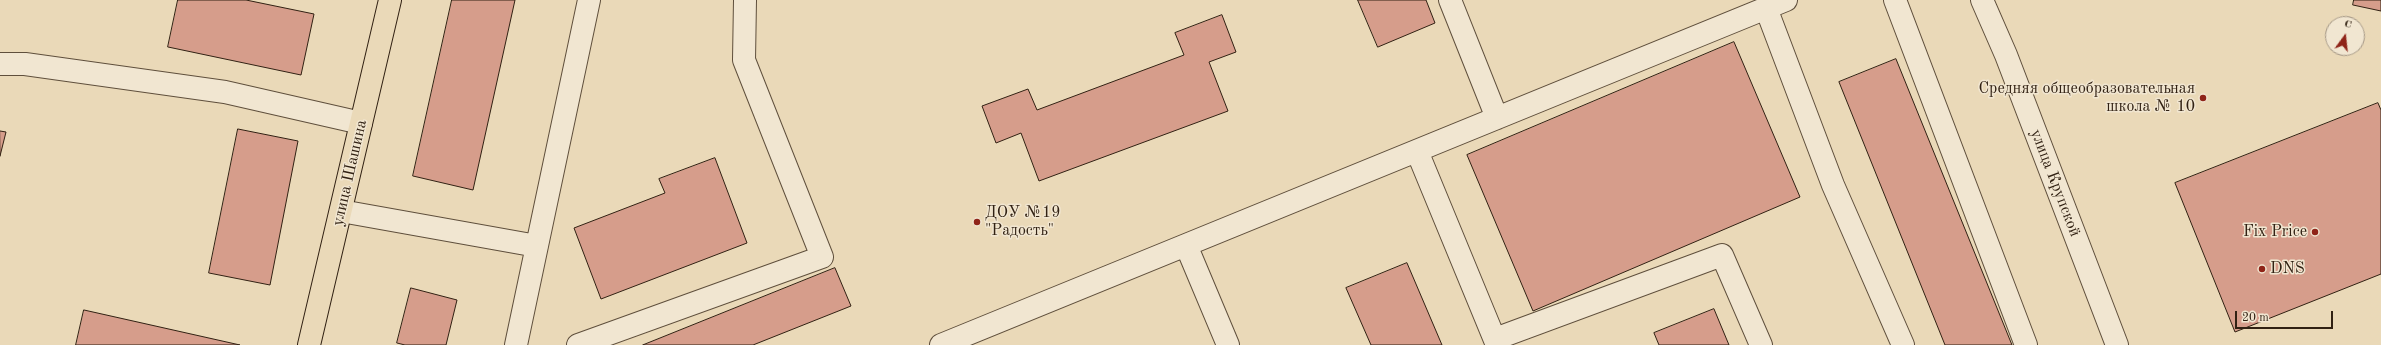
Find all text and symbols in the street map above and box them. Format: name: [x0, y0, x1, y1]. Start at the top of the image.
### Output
north arrow: [2325, 16, 2365, 56]
text: С: [2343, 19, 2353, 31]
place label: Средняя общеобразовательная школа № 10: [1978, 79, 2195, 117]
marker: Средняя общеобразовательная школа № 10: [2198, 93, 2208, 103]
street label: улица Шашина: [328, 118, 372, 228]
street label: улица Крупской: [2026, 126, 2084, 240]
place label: ДОУ №19 "Радость": [985, 203, 1061, 241]
marker: ДОУ №19 "Радость": [972, 217, 982, 227]
place label: Fix Price: [2243, 222, 2307, 242]
marker: Fix Price: [2310, 227, 2320, 237]
place label: DNS: [2270, 259, 2305, 279]
marker: DNS: [2257, 264, 2267, 274]
scale bar: [2237, 303, 2335, 329]
text: 20 m: [2242, 312, 2269, 324]

